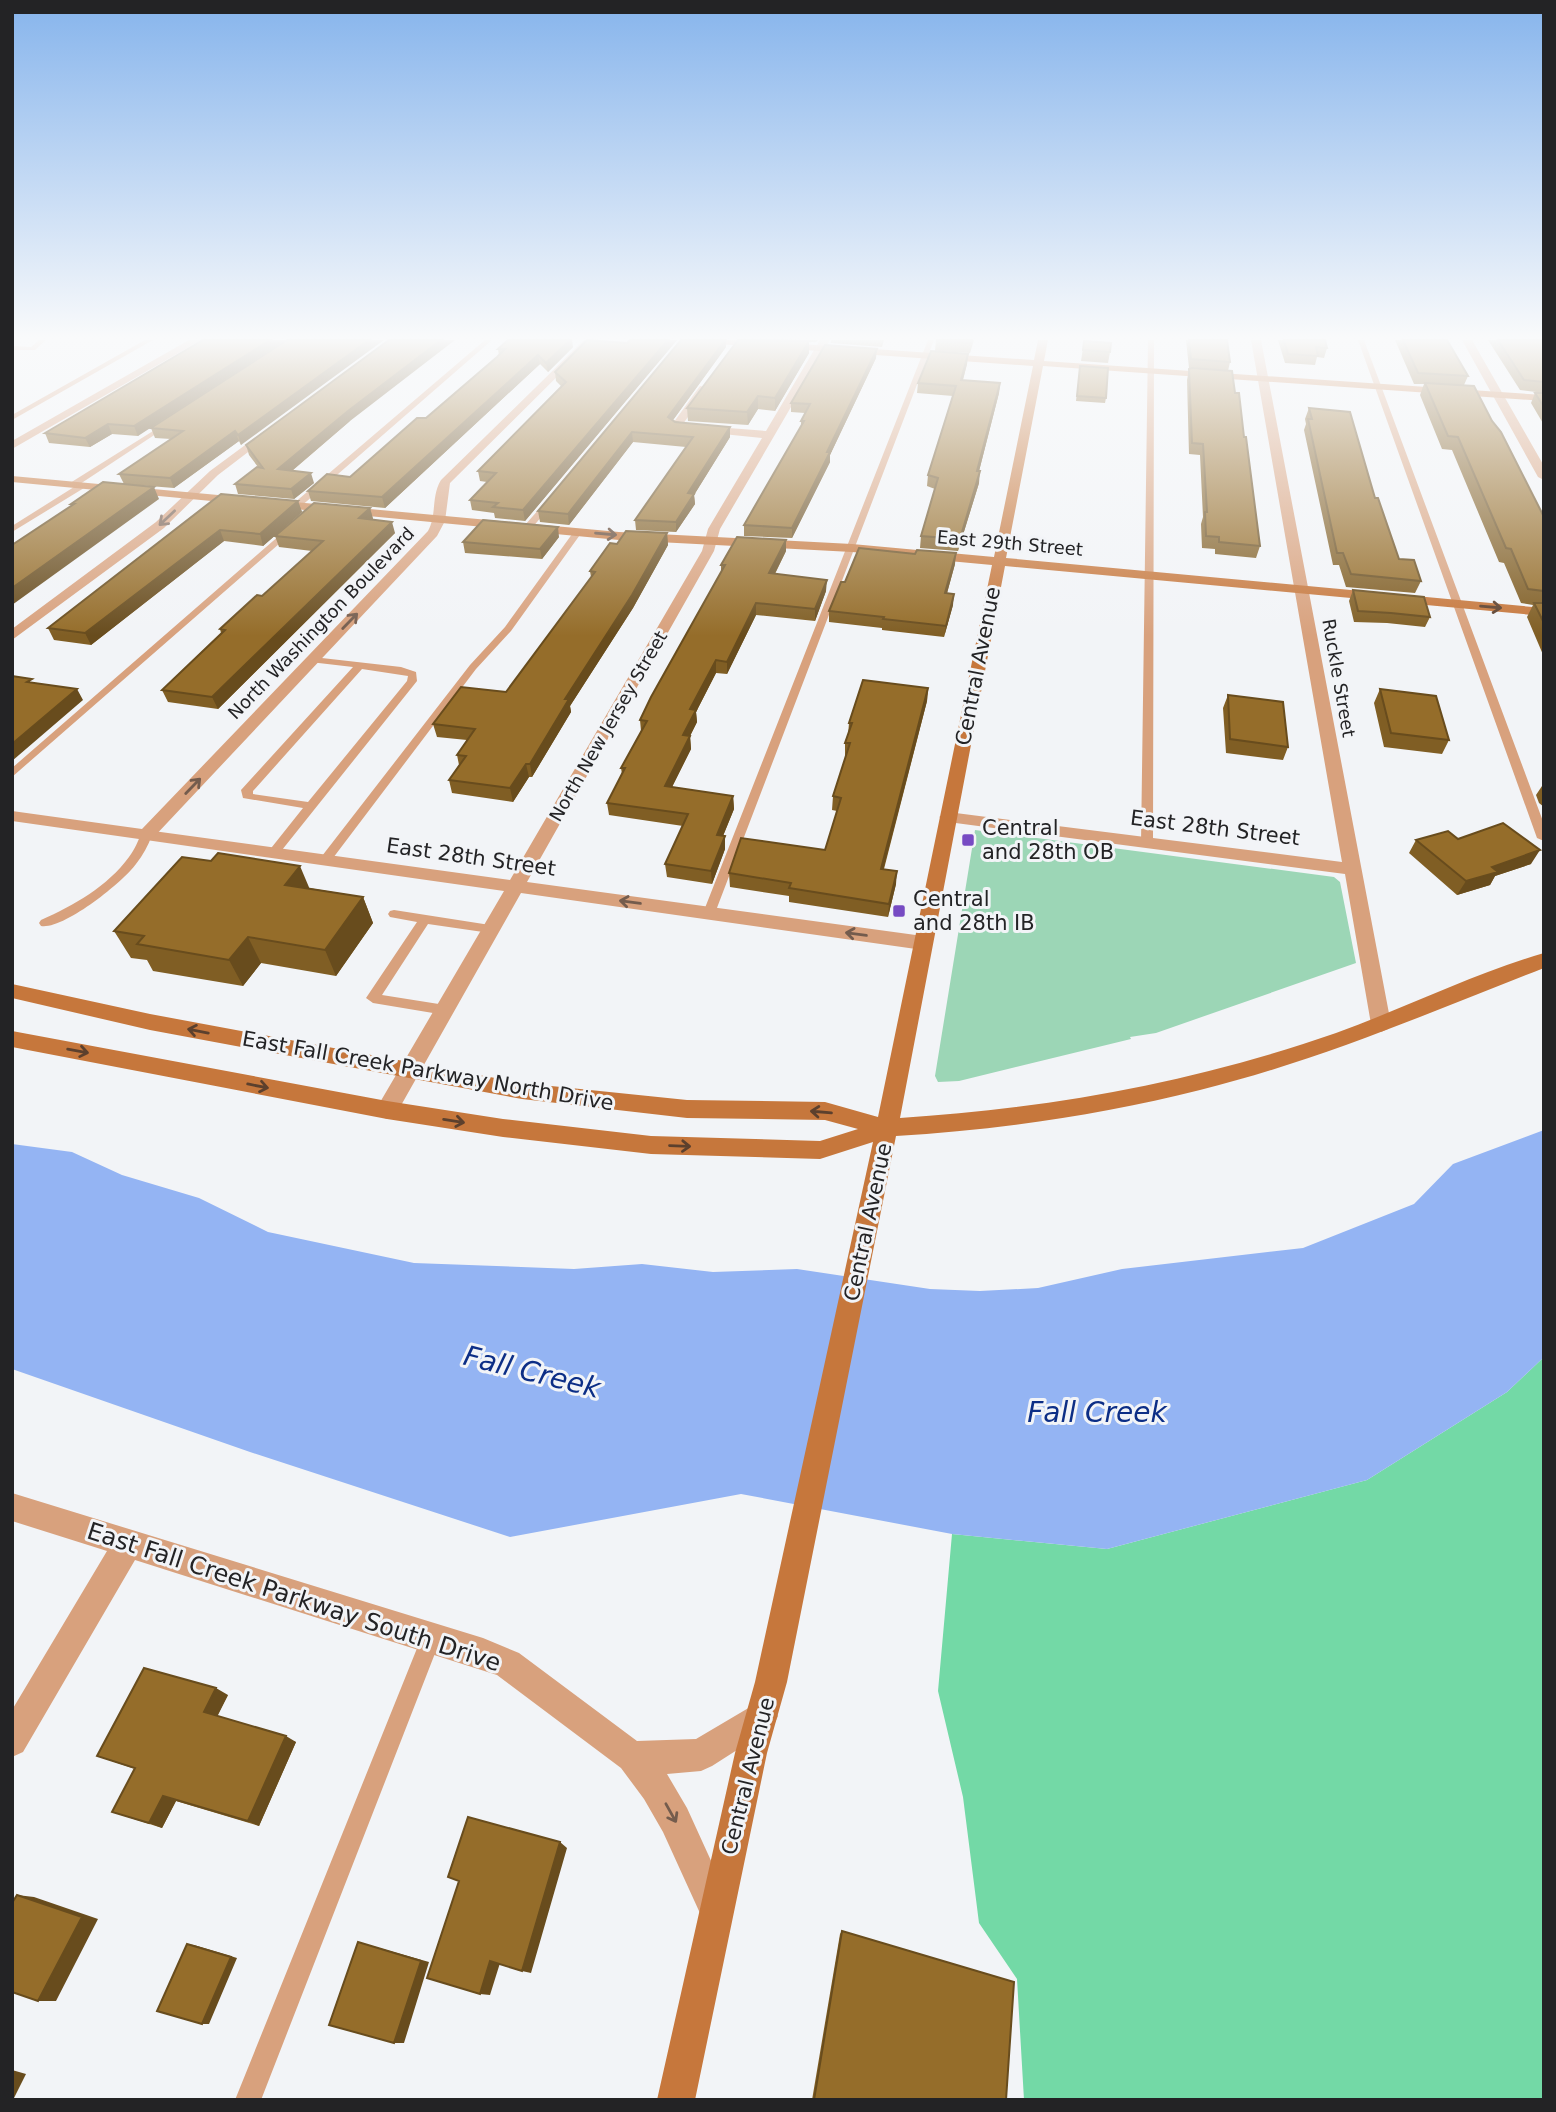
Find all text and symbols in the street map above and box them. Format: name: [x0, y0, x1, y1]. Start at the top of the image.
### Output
one-way arrow: [159, 510, 176, 527]
street label: North Washington Boulevard: [224, 523, 418, 723]
street label: East 29th Street: [936, 526, 1084, 560]
one-way arrow: [594, 528, 617, 541]
street label: Central Avenue: [951, 585, 1005, 747]
one-way arrow: [1480, 601, 1502, 614]
one-way arrow: [342, 612, 358, 630]
street label: Ruckle Street: [1318, 617, 1360, 739]
street label: North New Jersey Street: [545, 627, 671, 825]
one-way arrow: [185, 777, 202, 794]
street label: East 28th Street: [1129, 806, 1301, 850]
place label: Central and 28th OB: [982, 816, 1114, 864]
marker: Central and 28th OB: [960, 832, 976, 848]
street label: East 28th Street: [385, 833, 557, 881]
place label: Central and 28th IB: [913, 887, 1035, 935]
one-way arrow: [620, 896, 642, 909]
marker: Central and 28th IB: [891, 903, 907, 919]
one-way arrow: [845, 927, 868, 940]
one-way arrow: [187, 1024, 210, 1037]
street label: East Fall Creek Parkway North Drive: [240, 1026, 616, 1116]
one-way arrow: [66, 1045, 89, 1059]
one-way arrow: [246, 1079, 269, 1093]
one-way arrow: [810, 1105, 833, 1118]
one-way arrow: [442, 1114, 465, 1127]
one-way arrow: [668, 1139, 691, 1152]
street label: Central Avenue: [840, 1141, 896, 1303]
water label: Fall Creek: [460, 1339, 605, 1405]
water label: Fall Creek: [1027, 1396, 1169, 1429]
street label: East Fall Creek Parkway South Drive: [84, 1517, 504, 1677]
street label: Central Avenue: [717, 1695, 779, 1857]
one-way arrow: [665, 1802, 678, 1823]

